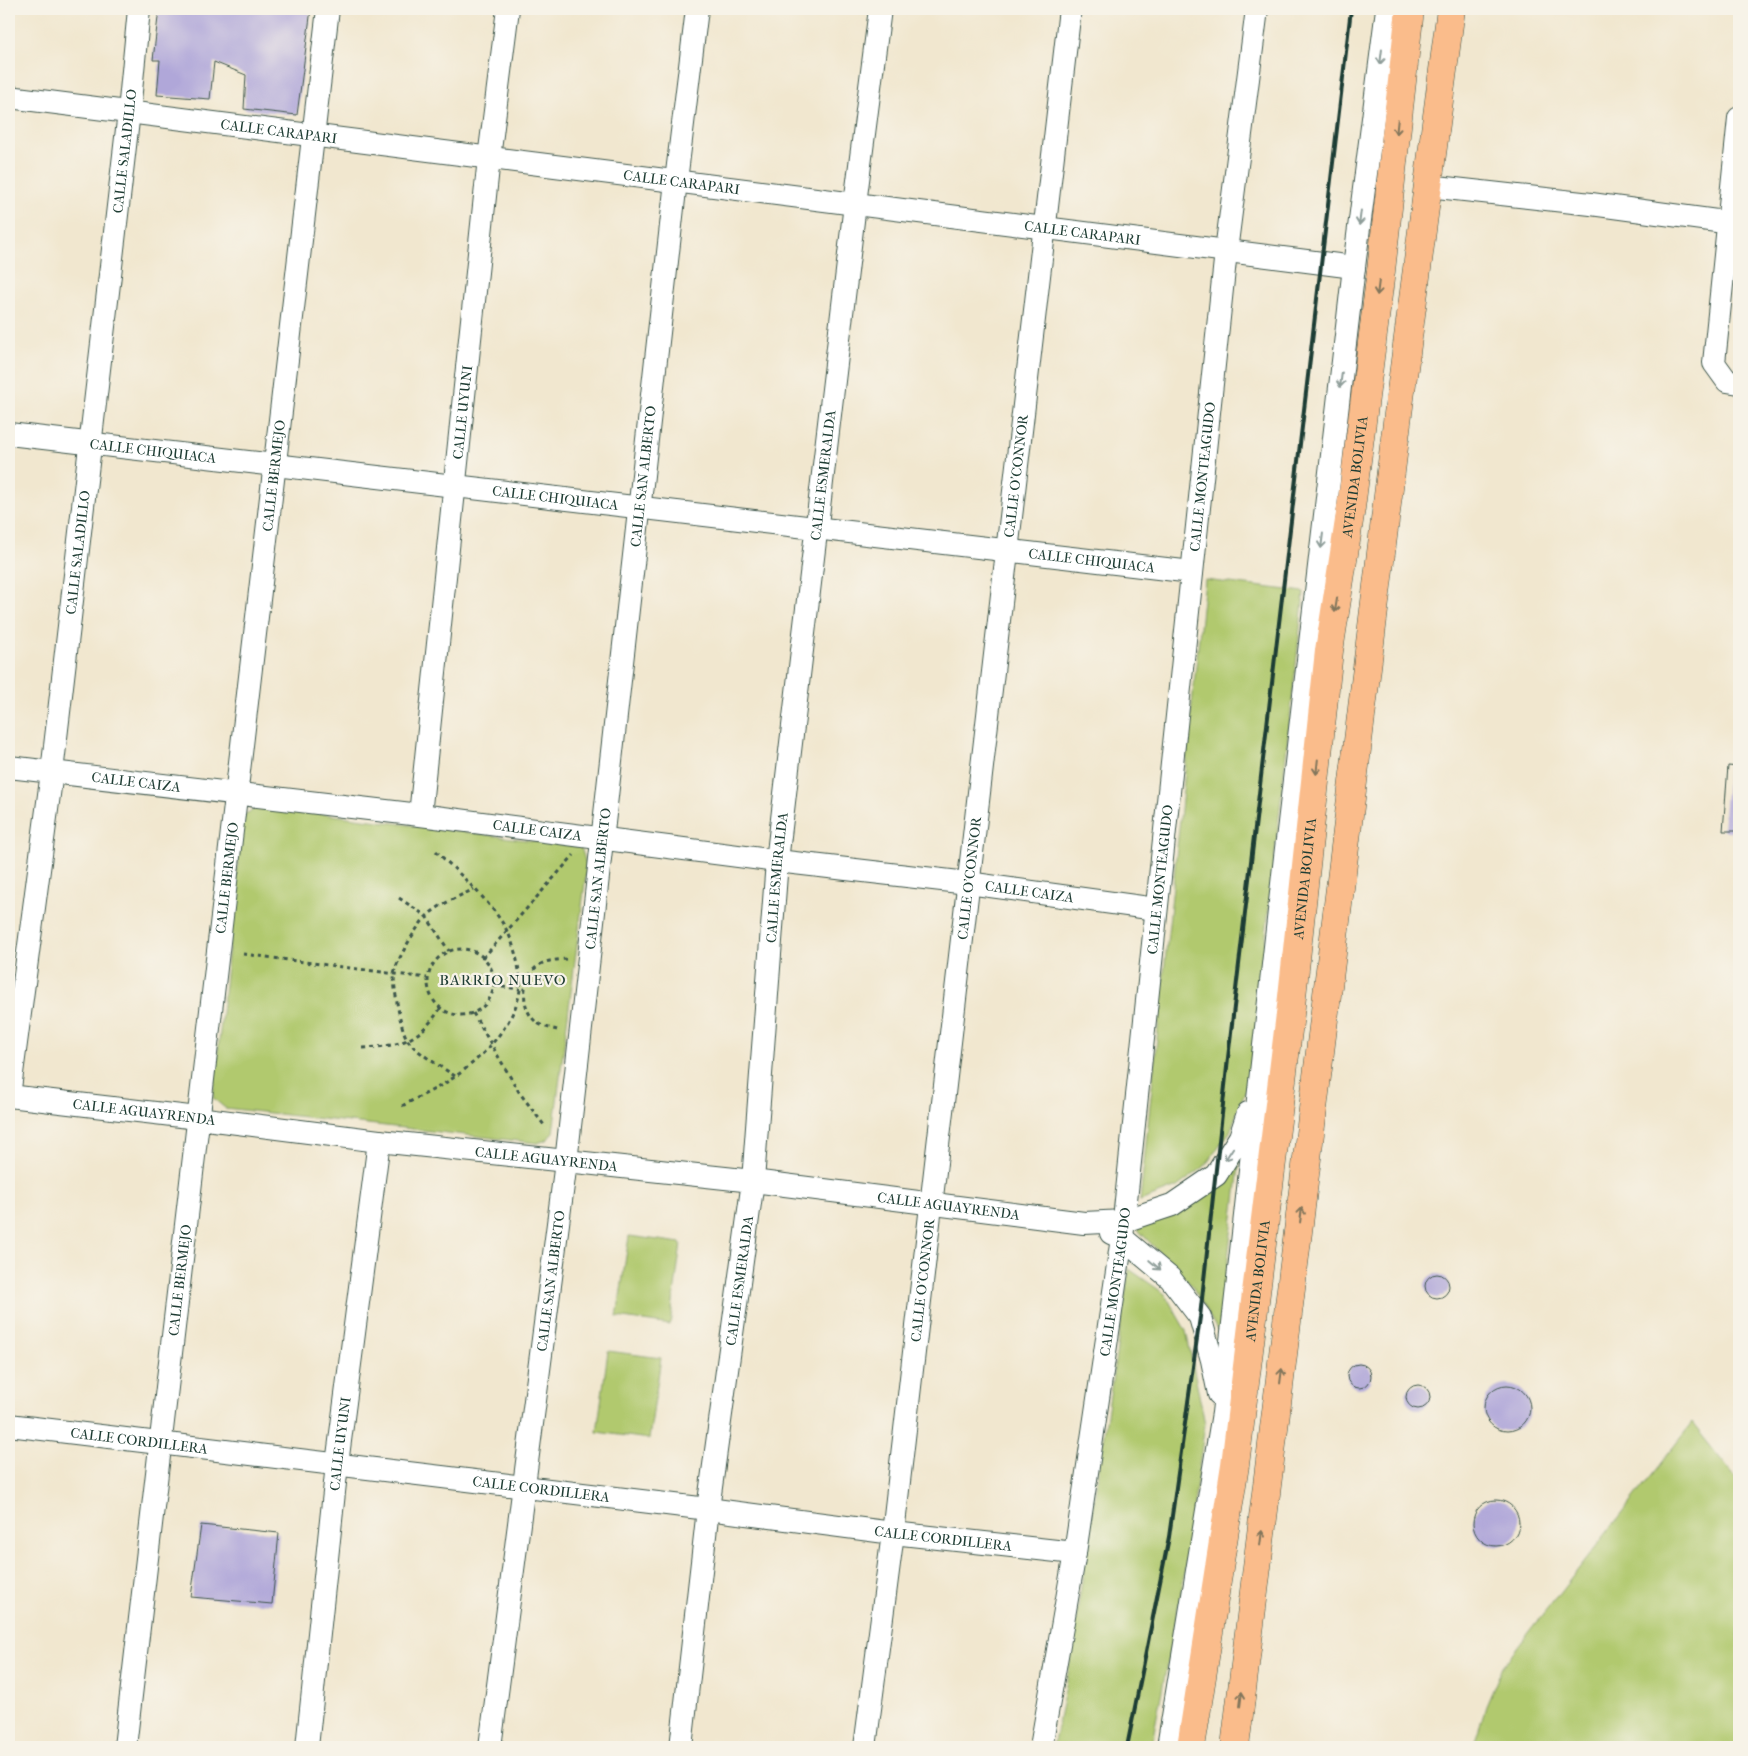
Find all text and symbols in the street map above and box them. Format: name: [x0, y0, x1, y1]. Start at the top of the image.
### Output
one-way arrow: [1375, 49, 1385, 65]
street label: CALLE SALADILLO: [109, 88, 140, 214]
street label: CALLE CARAPARI: [220, 115, 339, 147]
one-way arrow: [1392, 118, 1402, 134]
street label: CALLE CARAPARI: [622, 166, 741, 198]
one-way arrow: [1355, 210, 1365, 226]
street label: CALLE CARAPARI: [1023, 217, 1142, 249]
one-way arrow: [1373, 280, 1383, 296]
street label: CALLE UYUNI: [449, 364, 476, 460]
one-way arrow: [1336, 371, 1346, 387]
street label: CALLE MONTEAGUDO: [1186, 401, 1219, 552]
street label: CALLE SAN ALBERTO: [627, 405, 659, 548]
street label: CALLE ESMERALDA: [807, 408, 839, 541]
street label: CALLE O'CONNOR: [1000, 413, 1031, 538]
street label: AVENIDA BOLIVIA: [1338, 414, 1371, 540]
street label: CALLE BERMEJO: [259, 419, 288, 532]
street label: CALLE CHIQUIACA: [89, 435, 218, 467]
street label: CALLE CHIQUIACA: [491, 482, 620, 514]
street label: CALLE SALADILLO: [62, 489, 93, 615]
one-way arrow: [1317, 533, 1327, 549]
street label: CALLE CHIQUIACA: [1028, 544, 1157, 576]
one-way arrow: [1331, 597, 1341, 613]
one-way arrow: [1312, 758, 1322, 774]
street label: CALLE CAIZA: [91, 768, 182, 796]
street label: CALLE MONTEAGUDO: [1143, 804, 1176, 955]
street label: CALLE SAN ALBERTO: [581, 807, 614, 950]
street label: CALLE ESMERALDA: [762, 810, 791, 943]
street label: CALLE O'CONNOR: [953, 815, 985, 941]
street label: CALLE CAIZA: [492, 816, 584, 844]
street label: AVENIDA BOLIVIA: [1290, 816, 1320, 941]
street label: CALLE BERMEJO: [212, 821, 241, 935]
street label: CALLE CAIZA: [984, 877, 1076, 906]
district label: BARRIO NUEVO: [439, 971, 567, 989]
street label: CALLE AGUAYRENDA: [72, 1095, 217, 1129]
street label: CALLE AGUAYRENDA: [474, 1143, 619, 1175]
one-way arrow: [1224, 1147, 1234, 1161]
street label: CALLE AGUAYRENDA: [876, 1188, 1022, 1223]
street label: CALLE MONTEAGUDO: [1096, 1206, 1134, 1358]
one-way arrow: [1296, 1207, 1306, 1223]
street label: CALLE SAN ALBERTO: [533, 1209, 568, 1353]
street label: CALLE ESMERALDA: [722, 1214, 757, 1347]
street label: CALLE O'CONNOR: [907, 1217, 938, 1343]
street label: AVENIDA BOLIVIA: [1242, 1218, 1273, 1343]
street label: CALLE BERMEJO: [165, 1223, 194, 1337]
one-way arrow: [1148, 1260, 1161, 1271]
one-way arrow: [1276, 1369, 1286, 1385]
street label: CALLE UYUNI: [326, 1395, 354, 1492]
street label: CALLE CORDILLERA: [69, 1424, 210, 1457]
street label: CALLE CORDILLERA: [472, 1472, 612, 1506]
street label: CALLE CORDILLERA: [873, 1522, 1014, 1555]
one-way arrow: [1256, 1530, 1266, 1546]
one-way arrow: [1236, 1691, 1246, 1707]

